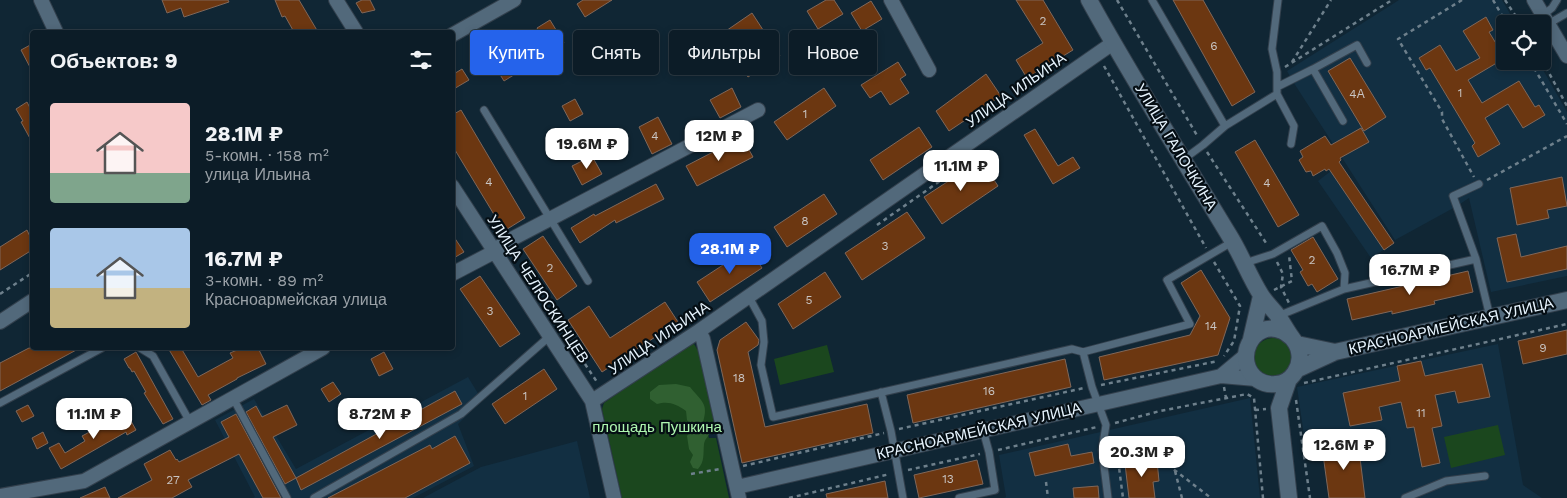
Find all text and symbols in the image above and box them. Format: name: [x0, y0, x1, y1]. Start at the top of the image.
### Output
house number: 2: [1040, 14, 1047, 28]
map controls: [1496, 15, 1551, 70]
button: locate: [1496, 15, 1551, 70]
chip: Купить: [470, 30, 563, 75]
chip: Снять: [573, 30, 659, 75]
chip: Фильтры: [669, 30, 779, 75]
chip: Новое: [789, 30, 877, 75]
house number: 6: [1210, 39, 1218, 53]
icon: filters: [407, 46, 435, 74]
text: Объектов: 9: [50, 48, 178, 73]
street label: УЛИЦА ИЛЬИНА: [963, 49, 1069, 131]
street label: УЛИЦА ГАЛОЧКИНА: [1131, 80, 1221, 214]
house number: 1: [1458, 86, 1462, 100]
house number: 4А: [1349, 87, 1365, 101]
house number: 1: [803, 107, 807, 121]
pin: 12M ₽: [684, 120, 754, 162]
text: 28.1M ₽: [205, 121, 283, 146]
icon: home: [90, 123, 150, 183]
text: 12M ₽: [696, 126, 742, 145]
pin: 19.6M ₽: [541, 128, 633, 170]
house number: 4: [651, 129, 659, 143]
text: 19.6M ₽: [556, 134, 618, 153]
text: 5-комн. · 158 m²: [205, 146, 329, 165]
pin: 11.1M ₽: [915, 150, 1007, 192]
text: 11.1M ₽: [934, 156, 988, 175]
text: улица Ильина: [205, 165, 310, 184]
house number: 4: [485, 175, 493, 189]
house number: 4: [1263, 176, 1271, 190]
street label: УЛИЦА ЧЕЛЮСКИНЦЕВ: [483, 212, 593, 366]
house number: 8: [801, 214, 809, 228]
pin: 28.1M ₽: [684, 232, 776, 275]
text: 28.1M ₽: [700, 239, 760, 258]
house number: 3: [882, 239, 889, 253]
text: 16.7M ₽: [205, 246, 283, 271]
icon: home: [90, 248, 150, 308]
house number: 2: [1309, 253, 1316, 267]
pin: 16.7M ₽: [1364, 254, 1456, 296]
text: 16.7M ₽: [1380, 260, 1440, 279]
house number: 2: [547, 261, 554, 275]
text: 3-комн. · 89 m²: [205, 271, 323, 290]
text: Красноармейская улица: [205, 290, 387, 309]
house number: 5: [806, 293, 813, 307]
street label: КРАСНОАРМЕЙСКАЯ УЛИЦА: [1347, 294, 1555, 358]
street label: УЛИЦА ИЛЬИНА: [605, 298, 713, 378]
house number: 3: [487, 304, 494, 318]
house number: 14: [1205, 319, 1217, 333]
house number: 9: [1539, 341, 1547, 355]
house number: 18: [733, 371, 745, 385]
house number: 16: [983, 384, 995, 398]
house number: 1: [523, 389, 527, 403]
pin: 11.1M ₽: [48, 398, 140, 440]
pin: 8.72M ₽: [334, 398, 426, 440]
street label: КРАСНОАРМЕЙСКАЯ УЛИЦА: [875, 399, 1083, 463]
text: 11.1M ₽: [67, 404, 121, 423]
text: 8.72M ₽: [349, 404, 411, 423]
house number: 11: [1416, 406, 1426, 420]
park label: площадь Пушкина: [592, 418, 722, 436]
pin: 12.6M ₽: [1298, 428, 1390, 471]
text: 12.6M ₽: [1314, 435, 1374, 454]
pin: 20.3M ₽: [1096, 436, 1188, 478]
text: 20.3M ₽: [1110, 442, 1174, 461]
house number: 13: [942, 472, 954, 486]
house number: 27: [166, 473, 180, 487]

